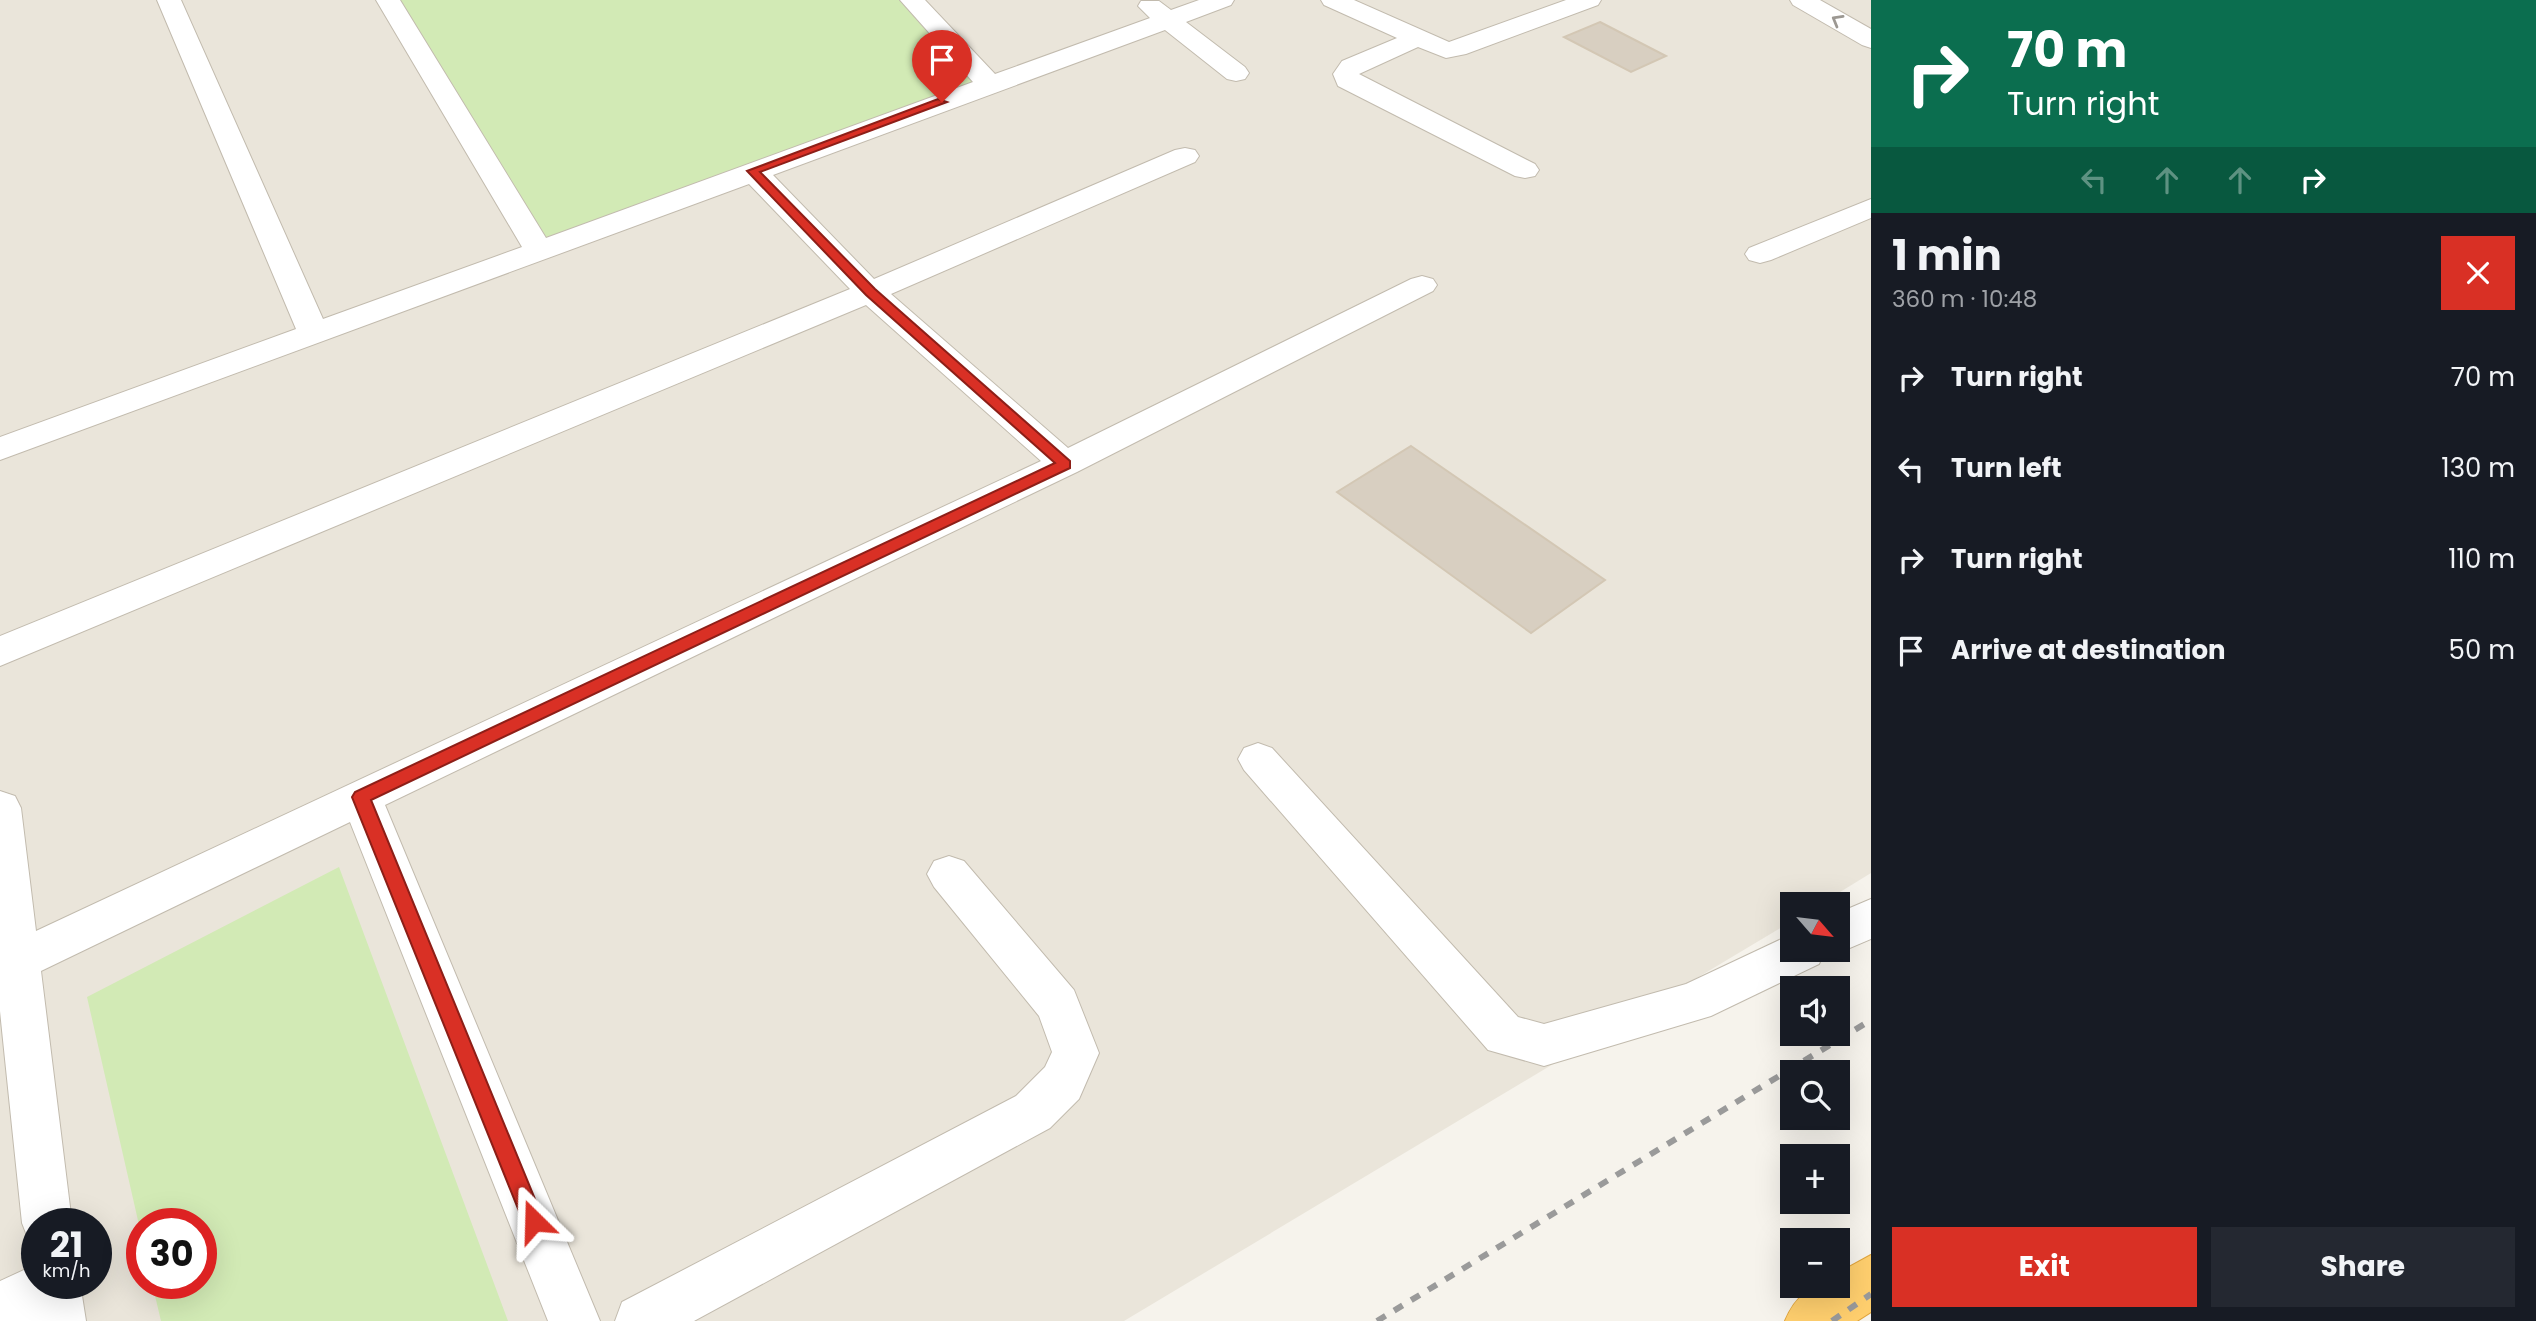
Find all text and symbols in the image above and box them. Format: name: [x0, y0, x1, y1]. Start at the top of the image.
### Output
one-way arrow: [1831, 15, 1844, 28]
text: 70 m: [2007, 16, 2127, 84]
icon: right: [1892, 28, 1983, 119]
pin: [912, 30, 972, 102]
icon: arrive: [923, 41, 961, 79]
text: Turn right: [2007, 81, 2159, 126]
icon: left: [2075, 161, 2113, 199]
icon: ahead: [2148, 161, 2186, 199]
icon: ahead: [2221, 161, 2259, 199]
icon: right: [2294, 161, 2332, 199]
text: 1 min: [1892, 226, 2002, 285]
button: close: [2441, 236, 2515, 310]
text: 360 m · 10:48: [1892, 283, 2037, 315]
icon: right: [1892, 359, 1930, 397]
text: Turn right: [1951, 359, 2083, 395]
text: 70 m: [2451, 359, 2515, 395]
icon: left: [1892, 450, 1930, 488]
text: Turn left: [1951, 450, 2062, 486]
text: 130 m: [2441, 450, 2515, 486]
icon: right: [1892, 541, 1930, 579]
text: Turn right: [1951, 541, 2083, 577]
text: 110 m: [2448, 541, 2515, 577]
icon: arrive: [1892, 632, 1930, 670]
text: Arrive at destination: [1951, 632, 2226, 668]
text: 50 m: [2449, 632, 2515, 668]
north arrow: [1780, 892, 1850, 962]
map controls: [1780, 892, 1850, 1298]
button: sound: [1780, 976, 1850, 1046]
button: search: [1780, 1060, 1850, 1130]
button: +: [1780, 1144, 1850, 1214]
position arrow: [497, 1184, 571, 1258]
speed limit sign: 30: [126, 1208, 217, 1299]
text: 21: [50, 1220, 83, 1269]
button: Exit: [1892, 1227, 2197, 1307]
button: Share: [2211, 1227, 2515, 1307]
button: −: [1780, 1228, 1850, 1298]
text: km/h: [43, 1258, 90, 1283]

